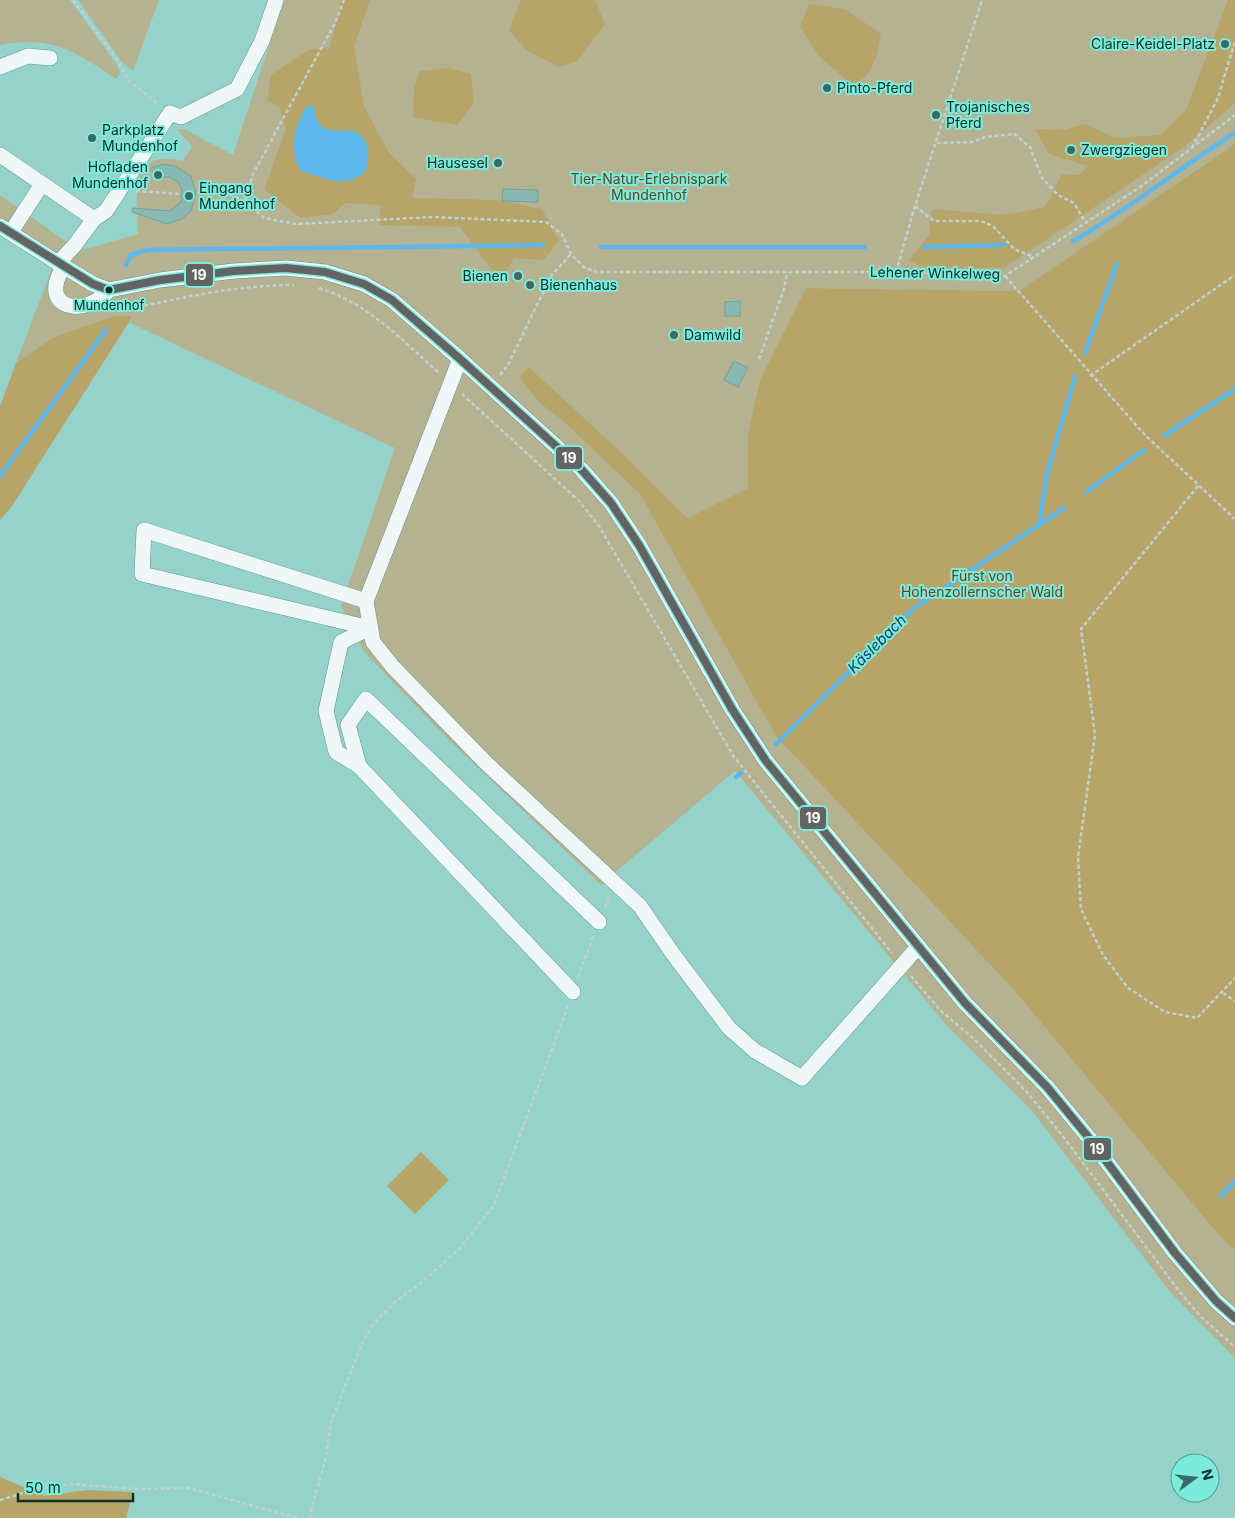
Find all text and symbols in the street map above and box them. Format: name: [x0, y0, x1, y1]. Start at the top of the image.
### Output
place label: Claire-Keidel-Platz: [1091, 35, 1215, 52]
marker: Claire-Keidel-Platz: [1219, 38, 1231, 50]
place label: Pinto-Pferd: [837, 79, 912, 96]
marker: Pinto-Pferd: [821, 82, 833, 94]
place label: Trojanisches Pferd: [946, 98, 1030, 131]
marker: Trojanisches Pferd: [930, 109, 942, 121]
place label: Parkplatz Mundenhof: [102, 121, 178, 154]
marker: Parkplatz Mundenhof: [86, 132, 98, 144]
place label: Zwergziegen: [1081, 141, 1167, 158]
marker: Zwergziegen: [1065, 144, 1077, 156]
place label: Hausesel: [427, 154, 488, 171]
marker: Hausesel: [492, 157, 504, 169]
place label: Hofladen Mundenhof: [72, 158, 148, 191]
marker: Hofladen Mundenhof: [152, 169, 164, 181]
park label: Tier-Natur-Erlebnispark Mundenhof: [571, 170, 728, 203]
place label: Eingang Mundenhof: [199, 179, 275, 212]
marker: Eingang Mundenhof: [183, 190, 195, 202]
line badge: 19: [185, 263, 214, 287]
street label: Lehener Winkelweg: [870, 263, 1000, 282]
text: 19: [191, 266, 207, 283]
place label: Bienen: [463, 267, 508, 284]
marker: Bienen: [512, 270, 524, 282]
place label: Bienenhaus: [540, 276, 617, 293]
marker: Bienenhaus: [524, 279, 536, 291]
marker: Mundenhof: [104, 285, 114, 295]
place label: Mundenhof: [74, 297, 145, 313]
place label: Damwild: [684, 326, 741, 343]
marker: Damwild: [668, 329, 680, 341]
line badge: 19: [555, 446, 583, 470]
text: 19: [561, 449, 577, 466]
park label: Fürst von Hohenzollernscher Wald: [901, 567, 1063, 600]
water label: Käslebach: [843, 610, 910, 677]
line badge: 19: [799, 806, 827, 830]
text: 19: [805, 809, 821, 826]
line badge: 19: [1083, 1137, 1112, 1161]
text: 19: [1089, 1140, 1105, 1157]
north arrow: [1170, 1453, 1220, 1503]
text: N: [1198, 1467, 1218, 1482]
scale bar: [18, 1470, 132, 1502]
text: 50 m: [25, 1478, 61, 1497]

